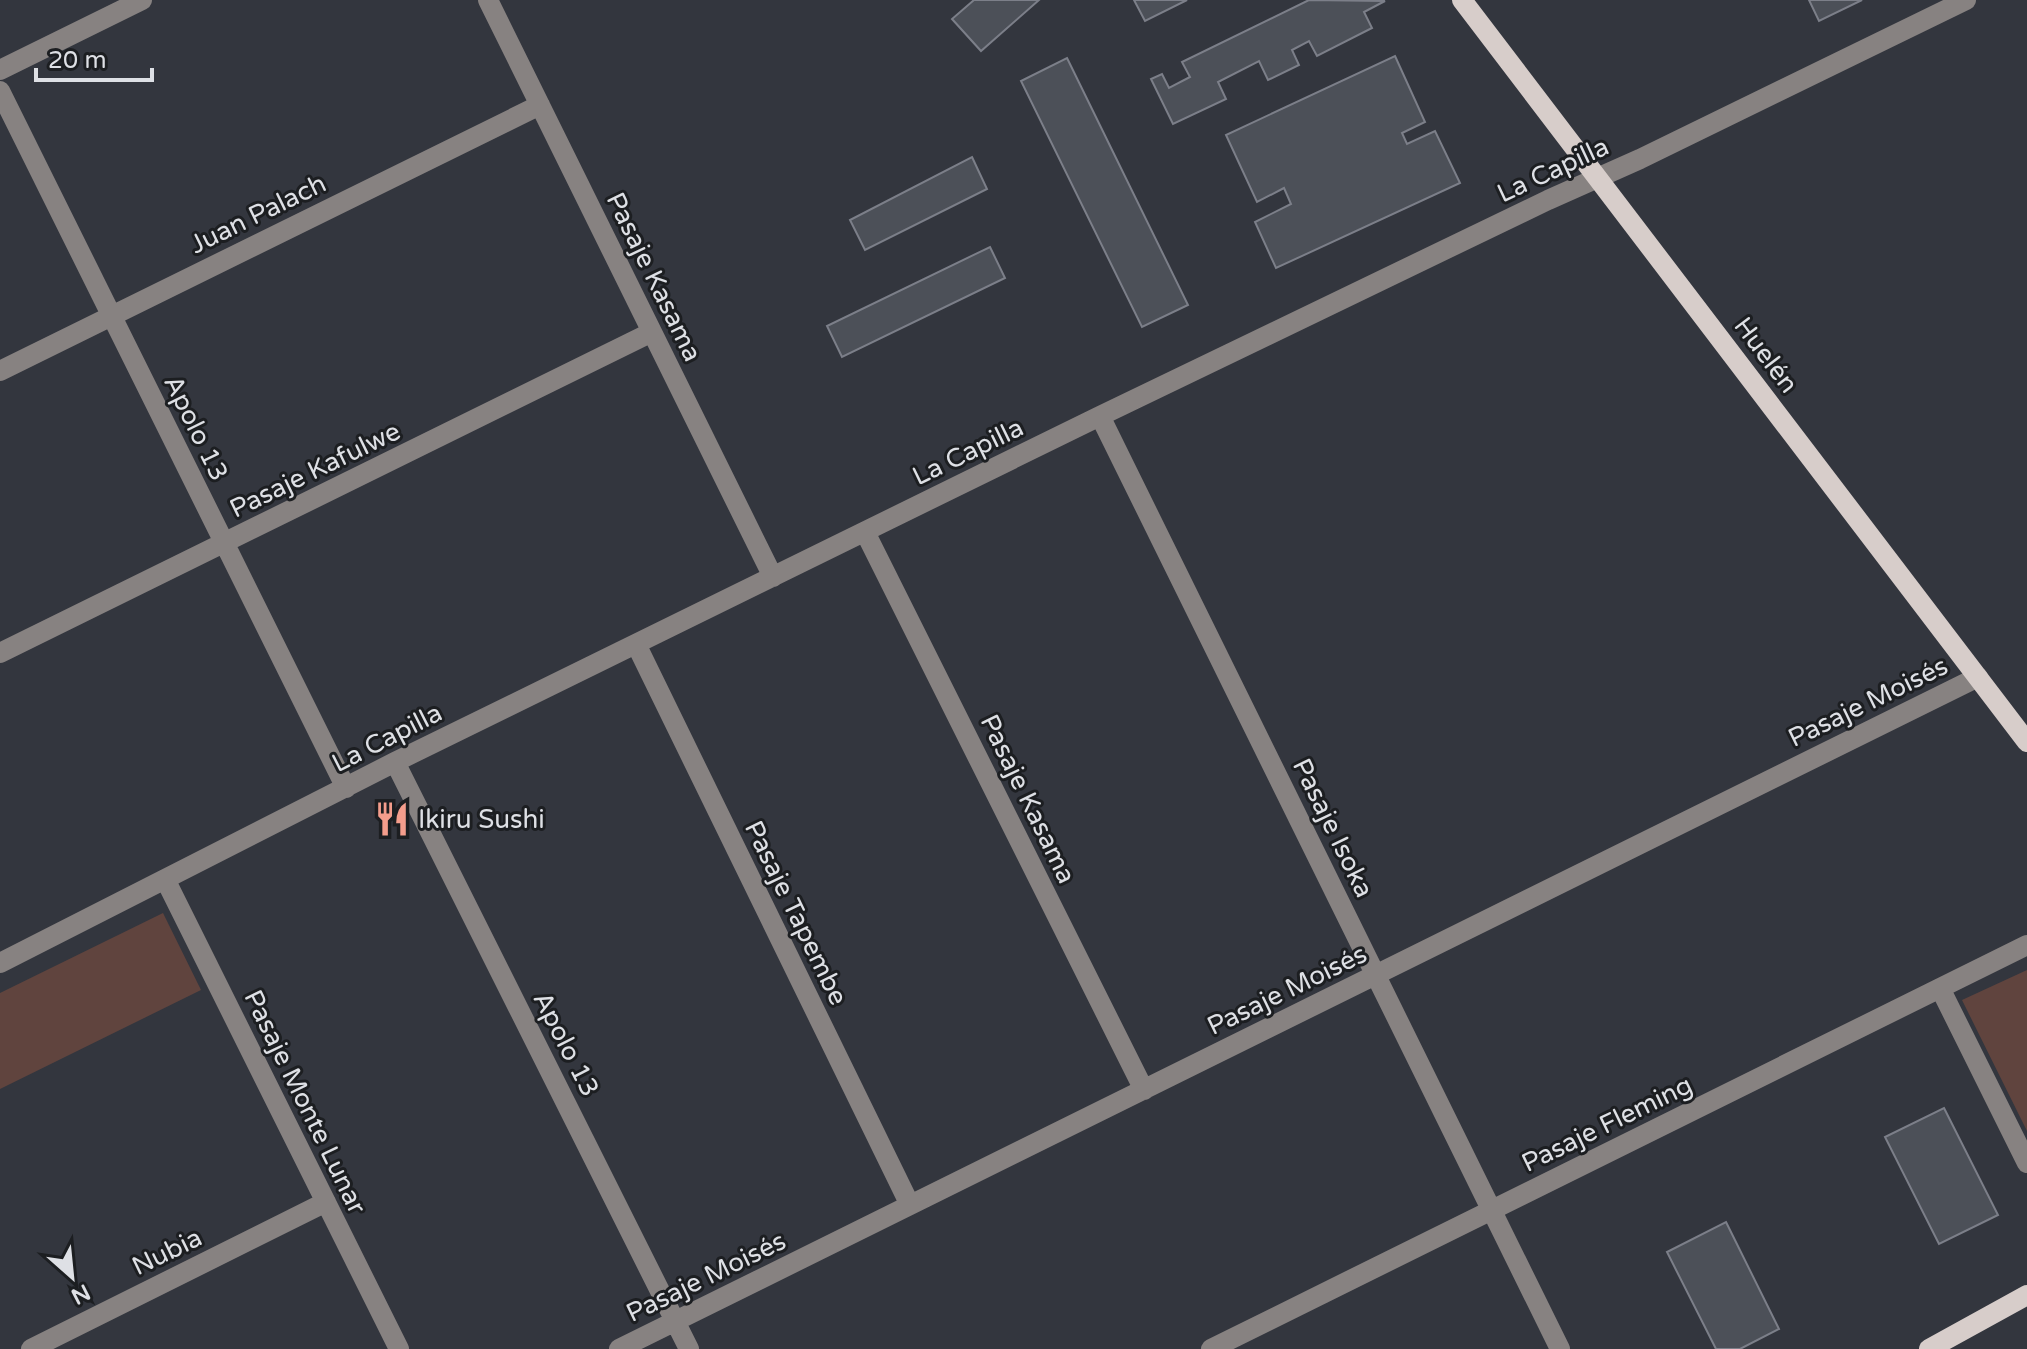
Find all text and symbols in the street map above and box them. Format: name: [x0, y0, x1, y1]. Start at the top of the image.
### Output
scale bar: [36, 32, 152, 82]
text: 20 m: [48, 46, 106, 75]
street label: La Capilla: [1492, 131, 1614, 209]
street label: Juan Palach: [185, 168, 331, 260]
street label: Pasaje Kasama: [600, 187, 708, 367]
street label: Huelén: [1727, 311, 1805, 399]
street label: Apolo 13: [157, 370, 235, 486]
street label: La Capilla: [908, 412, 1028, 492]
street label: Pasaje Kafulwe: [225, 415, 405, 525]
street label: Pasaje Moisés: [1783, 650, 1953, 754]
street label: La Capilla: [327, 697, 447, 779]
street label: Pasaje Kasama: [974, 709, 1082, 889]
street label: Pasaje Isoka: [1286, 754, 1380, 902]
restaurant icon: Ikiru Sushi: [373, 800, 411, 838]
place label: Ikiru Sushi: [418, 804, 545, 835]
street label: Pasaje Tapembe: [738, 816, 854, 1010]
street label: Pasaje Moisés: [1202, 938, 1372, 1042]
street label: Pasaje Monte Lunar: [237, 985, 373, 1219]
street label: Apolo 13: [527, 987, 605, 1101]
street label: Pasaje Fleming: [1517, 1069, 1697, 1179]
street label: Nubia: [127, 1222, 207, 1282]
street label: Pasaje Moisés: [621, 1225, 791, 1329]
north arrow: [32, 1237, 112, 1317]
text: N: [67, 1278, 94, 1310]

